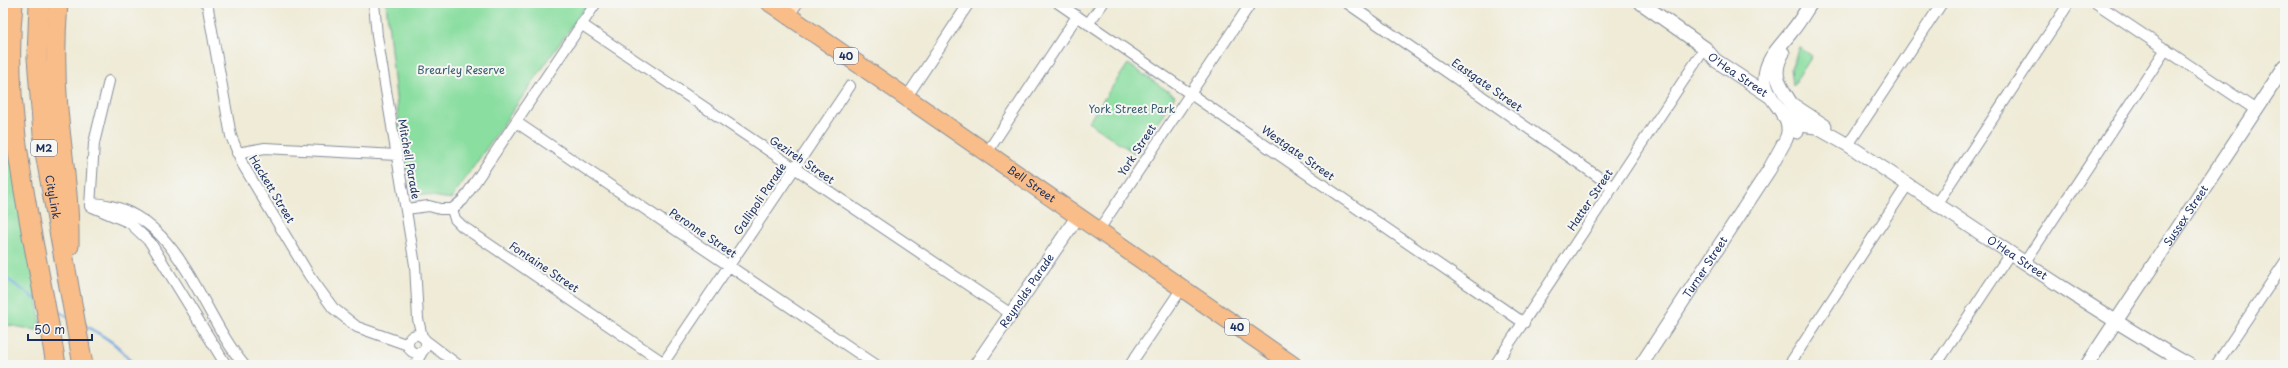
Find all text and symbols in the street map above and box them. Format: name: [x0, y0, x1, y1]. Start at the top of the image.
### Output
road number: 40: [834, 48, 858, 64]
street label: O'Hea Street: [1704, 48, 1772, 101]
street label: Eastgate Street: [1449, 54, 1526, 116]
park label: Brearley Reserve: [417, 61, 505, 78]
park label: York Street Park: [1089, 100, 1176, 117]
street label: Mitchell Parade: [394, 117, 425, 200]
street label: York Street: [1113, 120, 1160, 179]
street label: Westgate Street: [1258, 121, 1339, 185]
street label: Gezireh Street: [766, 131, 839, 188]
road number: M2: [31, 140, 57, 156]
street label: Hackett Street: [245, 151, 300, 226]
street label: Gallipoli Parade: [729, 159, 790, 238]
street label: Bell Street: [1004, 161, 1060, 207]
street label: Hatter Street: [1563, 165, 1617, 234]
street label: CityLink: [41, 173, 66, 221]
street label: Sussex Street: [2159, 181, 2212, 250]
street label: Peronne Street: [666, 204, 741, 262]
street label: O'Hea Street: [1984, 231, 2051, 284]
street label: Turner Street: [1678, 232, 1732, 301]
street label: Fontaine Street: [506, 237, 583, 297]
street label: Reynolds Parade: [995, 250, 1058, 331]
scale bar: [28, 316, 92, 342]
road number: 40: [1225, 319, 1249, 335]
text: 50 m: [34, 320, 65, 338]

